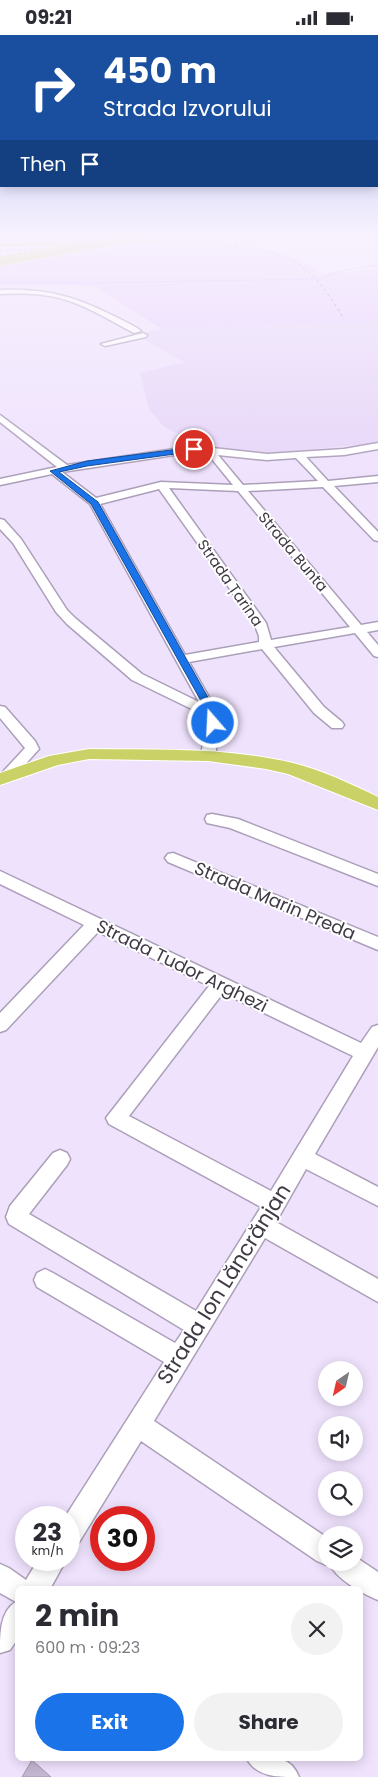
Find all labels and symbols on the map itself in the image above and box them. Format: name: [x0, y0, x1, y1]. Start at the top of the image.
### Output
pin: [173, 428, 215, 470]
street label: Strada Bunta: [254, 507, 333, 596]
street label: Strada Țarina: [193, 535, 268, 630]
position arrow: [186, 696, 238, 748]
street label: Strada Marin Preda: [191, 855, 360, 946]
street label: Strada Tudor Arghezi: [92, 913, 272, 1018]
street label: Strada Ion Lăncrănjan: [150, 1178, 297, 1390]
north arrow: [318, 1361, 362, 1406]
speed limit sign: 30: [90, 1506, 155, 1571]

